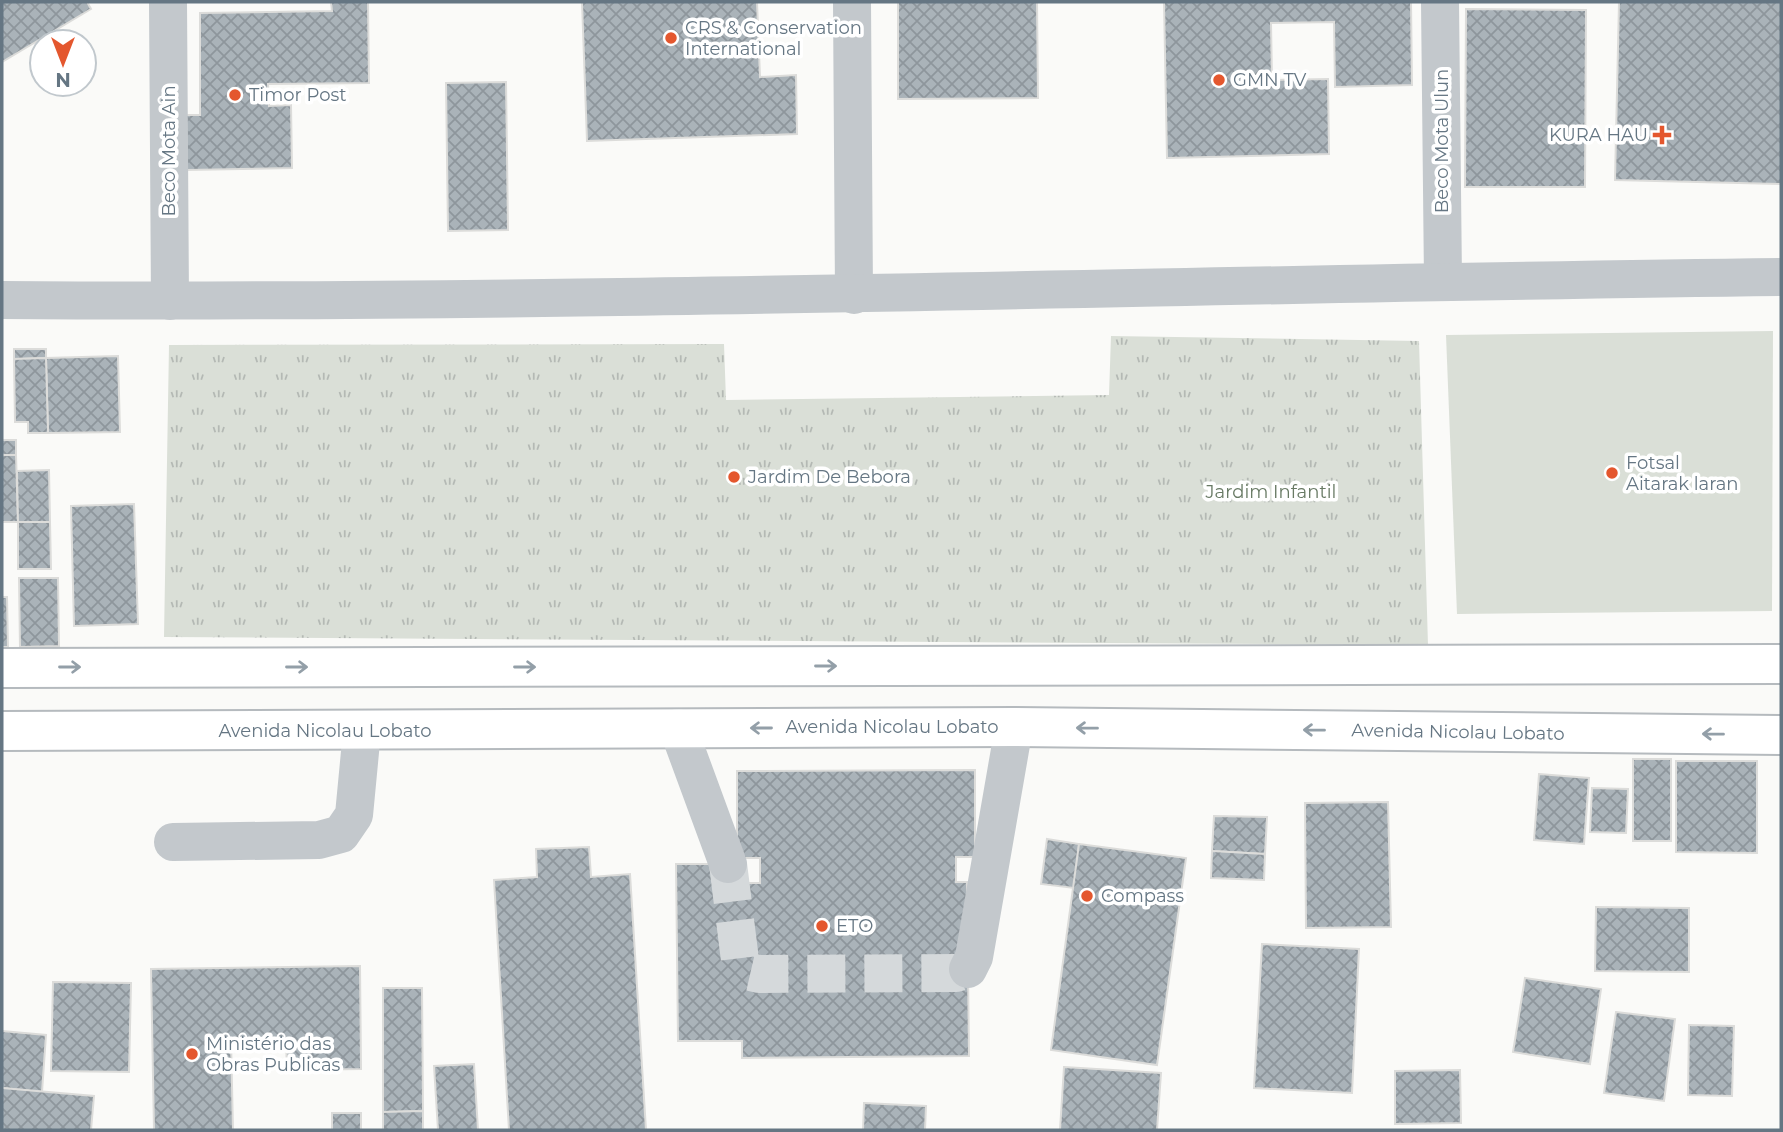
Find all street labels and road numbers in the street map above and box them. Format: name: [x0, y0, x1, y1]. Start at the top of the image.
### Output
street label: Beco Mota Ulun: [1431, 69, 1453, 213]
street label: Beco Mota Ain: [158, 85, 180, 217]
street label: Avenida Nicolau Lobato: [785, 716, 999, 738]
street label: Avenida Nicolau Lobato: [1351, 719, 1565, 745]
street label: Avenida Nicolau Lobato: [218, 720, 432, 742]

